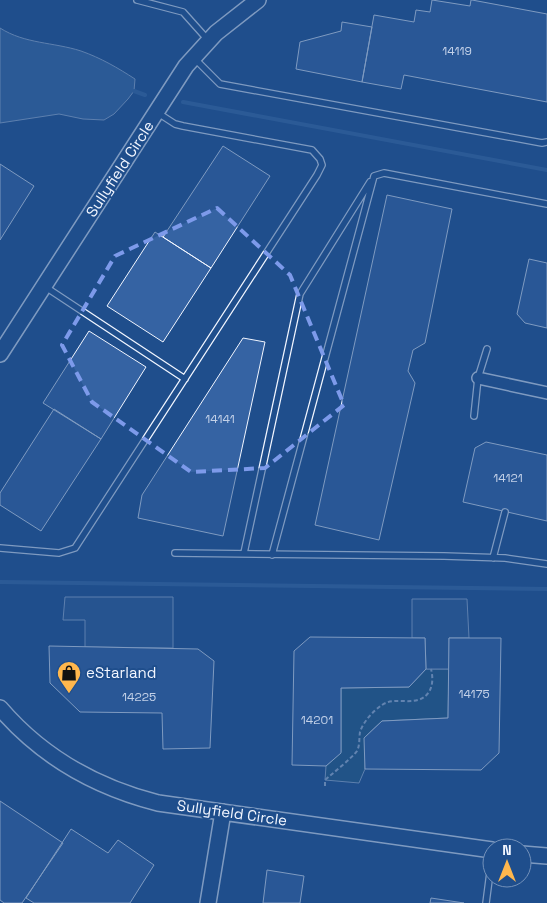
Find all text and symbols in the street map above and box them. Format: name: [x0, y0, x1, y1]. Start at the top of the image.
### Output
house number: 14119: [442, 43, 472, 59]
street label: Sullyfield Circle: [81, 117, 158, 221]
house number: 14141: [205, 411, 235, 427]
house number: 14121: [493, 470, 523, 486]
shop icon: eStarland: [56, 660, 82, 694]
place label: eStarland: [86, 663, 156, 682]
house number: 14175: [458, 686, 490, 702]
house number: 14225: [122, 689, 156, 705]
house number: 14201: [301, 712, 333, 728]
street label: Sullyfield Circle: [176, 795, 289, 830]
north arrow: [482, 838, 532, 888]
text: N: [502, 841, 512, 859]

